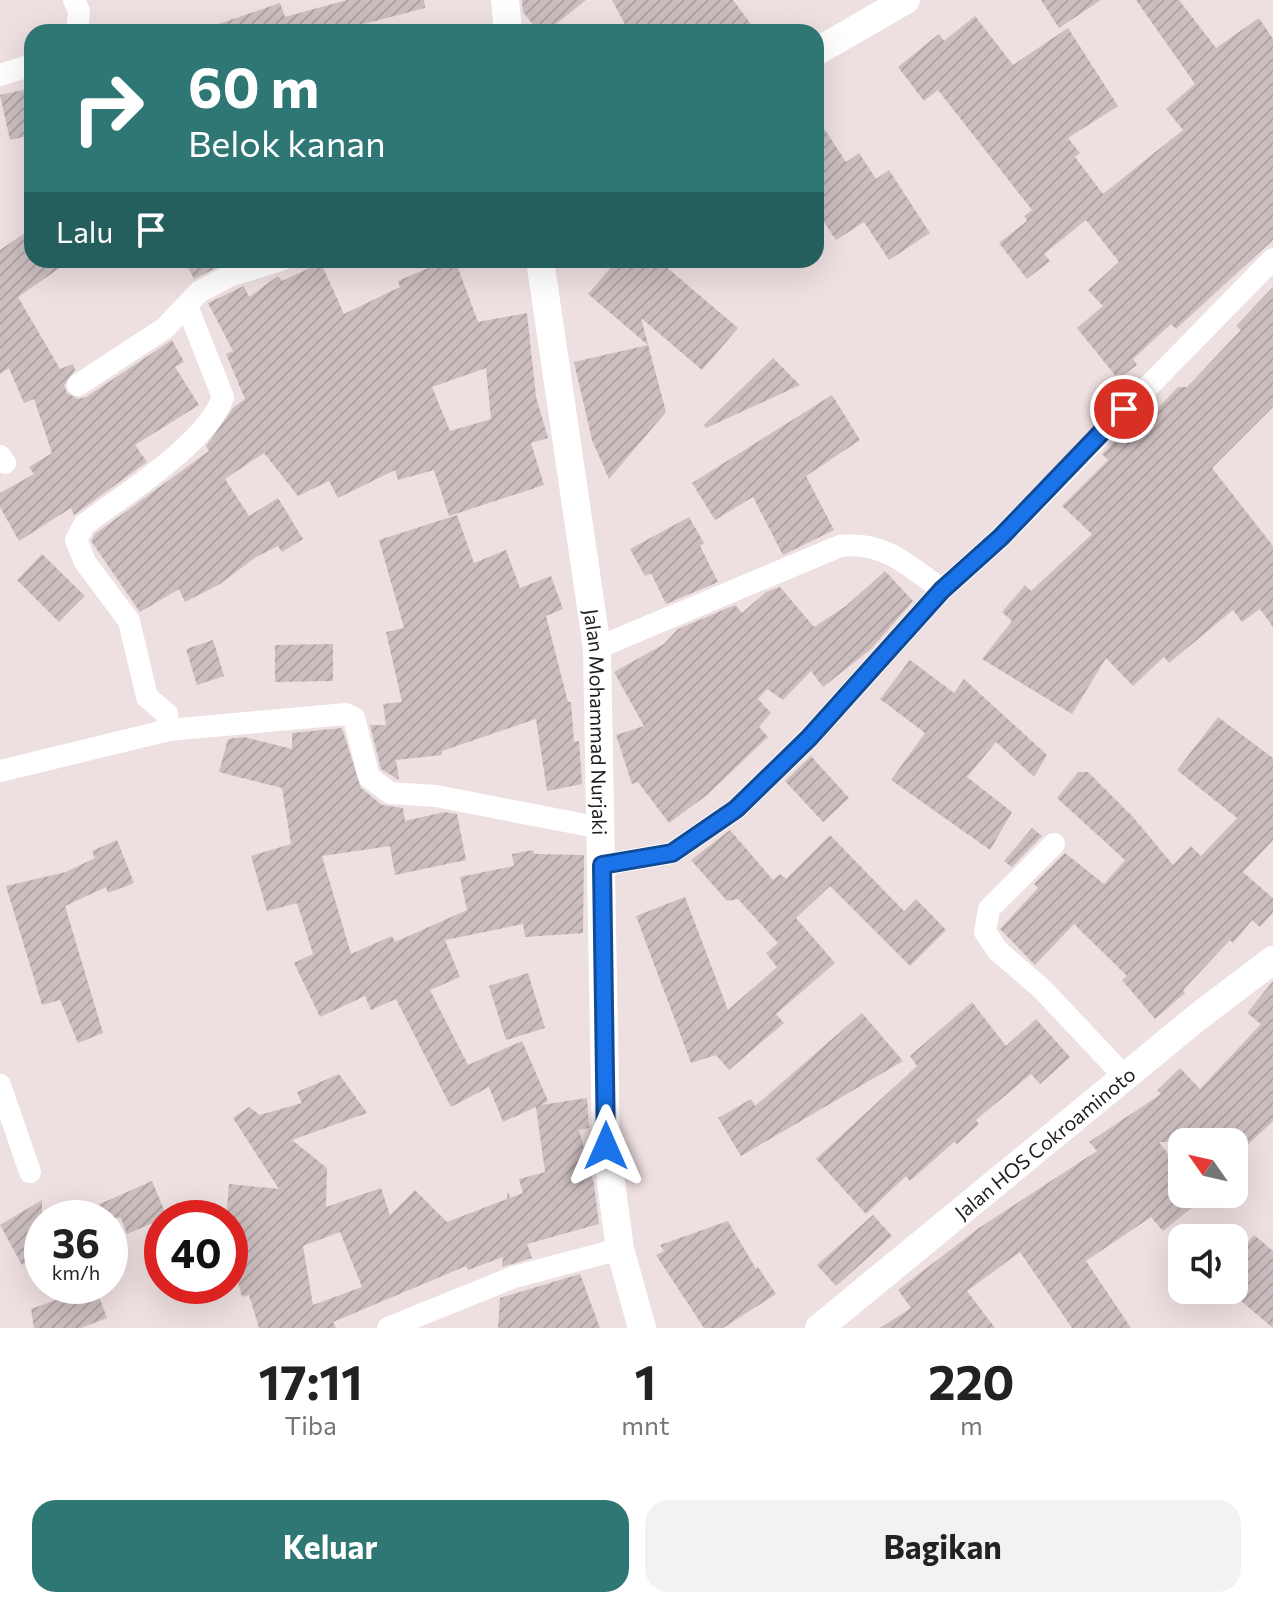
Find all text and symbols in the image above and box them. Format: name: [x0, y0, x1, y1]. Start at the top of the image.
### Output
text: 60 m: [188, 51, 319, 120]
icon: right: [56, 56, 160, 160]
text: Belok kanan: [188, 120, 386, 164]
icon: arrive: [129, 208, 173, 252]
text: Lalu: [56, 212, 113, 249]
pin: [1090, 375, 1158, 443]
icon: arrive: [1102, 387, 1146, 431]
street label: Jalan Mohammad Nurjaki: [579, 607, 612, 835]
street label: Jalan HOS Cokroaminoto: [950, 1062, 1140, 1224]
position arrow: [564, 1104, 648, 1188]
north arrow: [1168, 1128, 1248, 1208]
map controls: [1168, 1128, 1248, 1304]
speed limit sign: 40: [144, 1200, 248, 1304]
text: 36: [52, 1217, 100, 1266]
button: sound: [1168, 1224, 1248, 1304]
text: km/h: [52, 1260, 100, 1284]
text: 17:11: [259, 1351, 363, 1410]
text: 1: [635, 1351, 656, 1410]
text: 220: [928, 1351, 1014, 1410]
text: Tiba: [285, 1409, 337, 1440]
text: mnt: [621, 1409, 670, 1440]
text: m: [960, 1409, 983, 1440]
button: Keluar: [32, 1500, 629, 1592]
button: Bagikan: [645, 1500, 1241, 1592]

